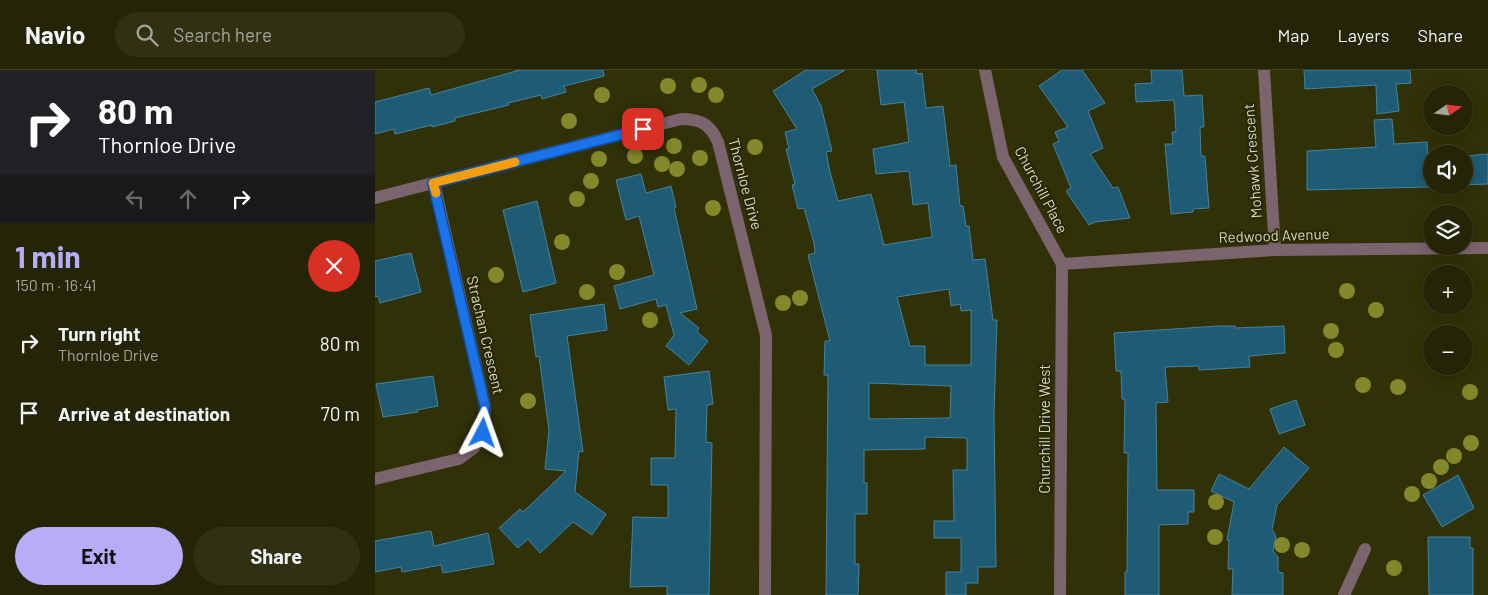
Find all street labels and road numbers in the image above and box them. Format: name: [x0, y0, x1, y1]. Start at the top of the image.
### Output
street label: Mohawk Crescent: [1239, 103, 1265, 219]
street label: Thornloe Drive: [725, 136, 767, 232]
street label: Churchill Place: [1011, 143, 1072, 236]
street label: Redwood Avenue: [1218, 224, 1330, 246]
street label: Strachan Crescent: [464, 274, 508, 396]
street label: Churchill Drive West: [1035, 364, 1053, 494]

